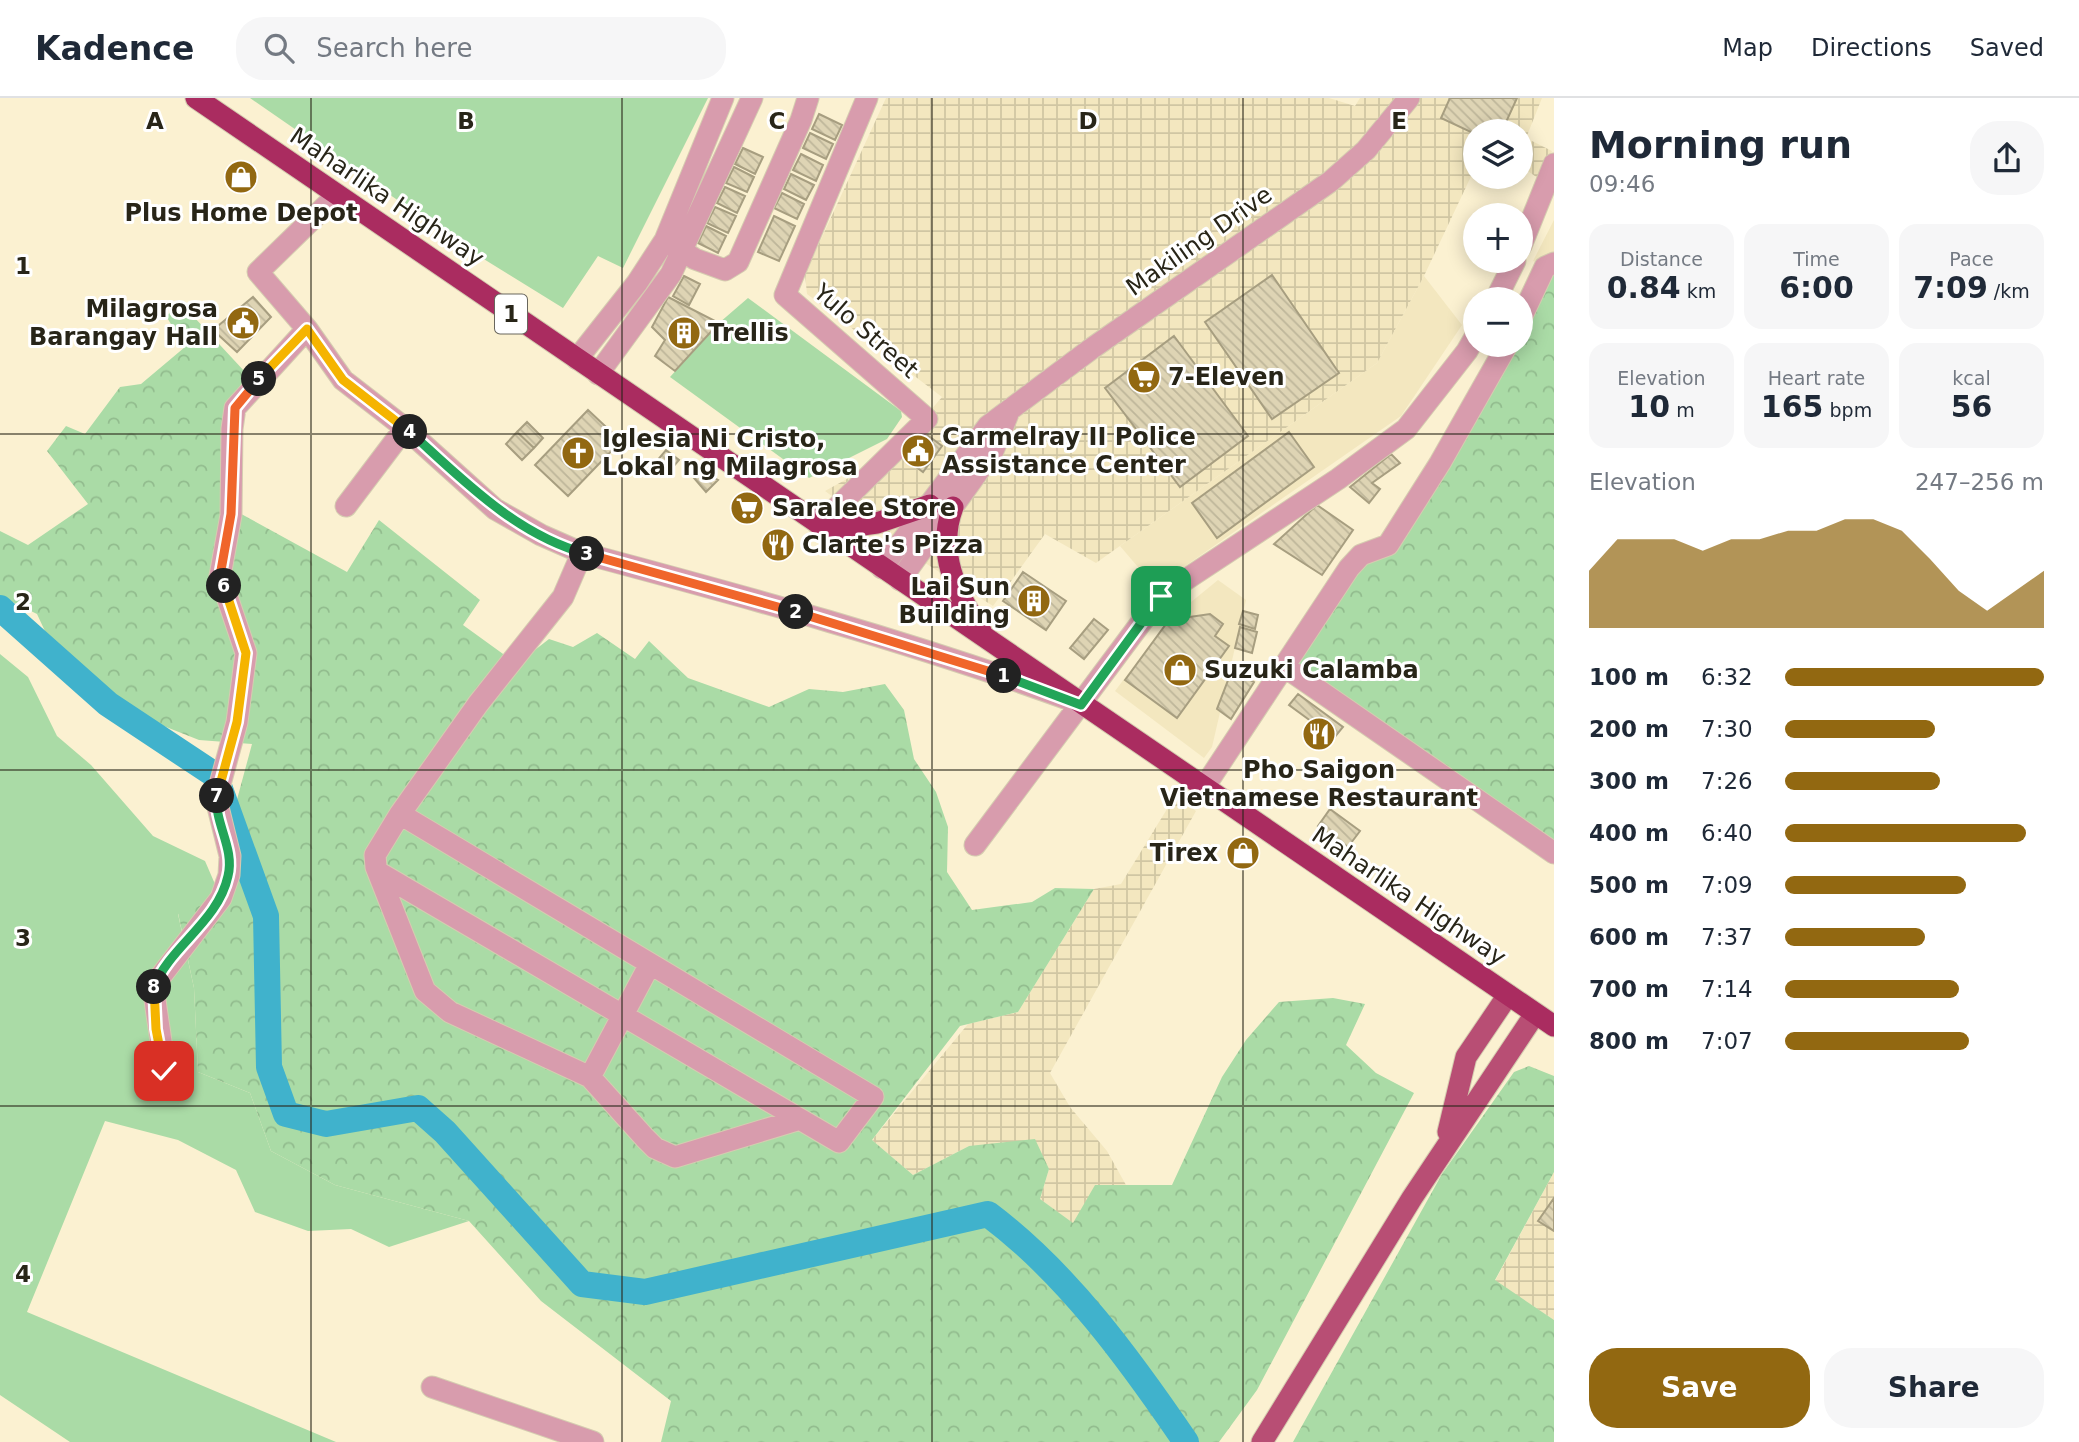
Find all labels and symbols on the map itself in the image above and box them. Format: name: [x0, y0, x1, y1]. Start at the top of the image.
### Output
text: A: [146, 108, 164, 134]
text: B: [457, 108, 475, 134]
text: C: [769, 108, 785, 134]
text: D: [1078, 108, 1098, 134]
text: E: [1391, 108, 1407, 134]
street label: Maharlika Highway: [285, 122, 489, 272]
shop icon: Plus Home Depot: [222, 158, 260, 196]
street label: Makiling Drive: [1121, 180, 1277, 302]
place label: Plus Home Depot: [124, 199, 358, 227]
text: 1: [15, 253, 31, 279]
street label: Yulo Street: [807, 277, 924, 384]
road number: 1: [495, 294, 527, 334]
place label: Milagrosa Barangay Hall: [29, 295, 218, 351]
public building icon: Milagrosa Barangay Hall: [224, 304, 262, 342]
building icon: Trellis: [665, 314, 703, 352]
place label: Trellis: [708, 319, 789, 347]
supermarket icon: 7-Eleven: [1125, 358, 1163, 396]
pin: 5: [242, 362, 276, 396]
place label: 7-Eleven: [1168, 363, 1285, 391]
pin: 4: [392, 414, 428, 450]
place label: Carmelray II Police Assistance Center: [942, 423, 1196, 479]
place label: Iglesia Ni Cristo, Lokal ng Milagrosa: [602, 425, 858, 481]
public building icon: Carmelray II Police Assistance Center: [899, 432, 937, 470]
church icon: Iglesia Ni Cristo, Lokal ng Milagrosa: [559, 434, 597, 472]
supermarket icon: Saralee Store: [728, 489, 766, 527]
place label: Saralee Store: [772, 494, 956, 522]
restaurant icon: Clarte's Pizza: [759, 526, 797, 564]
place label: Clarte's Pizza: [802, 531, 984, 559]
pin: 3: [570, 536, 604, 572]
pin: [1131, 566, 1191, 626]
pin: 6: [206, 568, 242, 603]
place label: Lai Sun Building: [898, 573, 1010, 629]
building icon: Lai Sun Building: [1015, 582, 1053, 620]
text: 2: [15, 589, 31, 615]
pin: 2: [778, 594, 814, 630]
shop icon: Suzuki Calamba: [1161, 651, 1199, 689]
place label: Suzuki Calamba: [1204, 656, 1419, 684]
pin: 1: [986, 658, 1021, 694]
restaurant icon: Pho Saigon Vietnamese Restaurant: [1300, 715, 1338, 753]
place label: Pho Saigon Vietnamese Restaurant: [1160, 756, 1478, 812]
pin: 7: [200, 778, 234, 814]
street label: Maharlika Highway: [1307, 821, 1511, 971]
shop icon: Tirex: [1224, 834, 1262, 872]
place label: Tirex: [1150, 839, 1219, 867]
text: 3: [15, 925, 31, 951]
pin: 8: [136, 970, 172, 1004]
pin: [134, 1041, 194, 1101]
text: 4: [15, 1261, 31, 1287]

